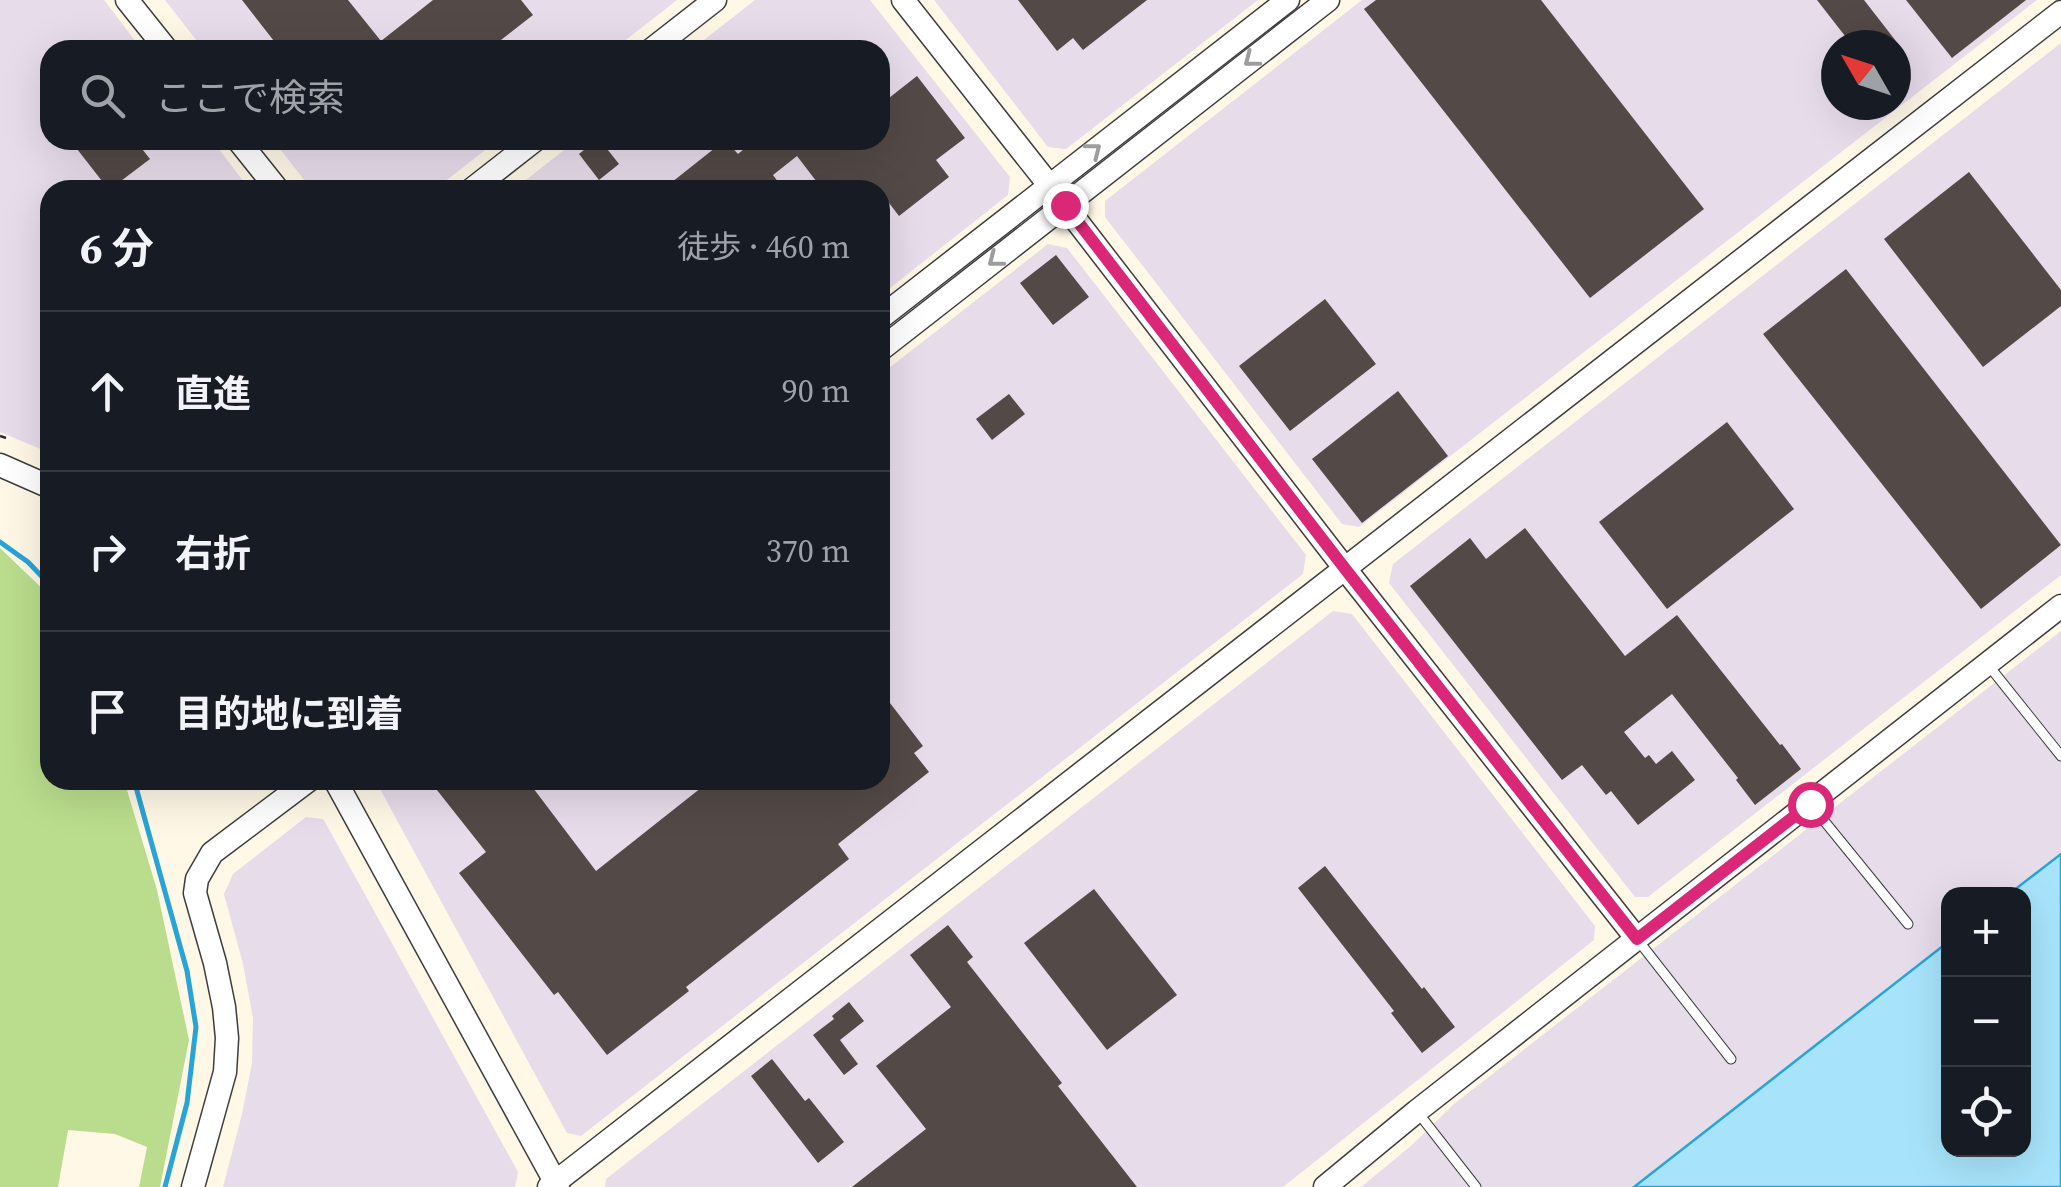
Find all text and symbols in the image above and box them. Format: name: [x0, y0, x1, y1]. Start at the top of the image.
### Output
north arrow: [1821, 30, 1911, 120]
search box: [40, 40, 890, 150]
one-way arrow: [1244, 48, 1262, 66]
icon: search: [75, 68, 130, 123]
text: ここで検索: [155, 72, 345, 124]
one-way arrow: [1083, 144, 1101, 162]
route end: [1043, 183, 1089, 229]
text: 6 分: [80, 219, 154, 277]
text: 徒歩 · 460 m: [677, 225, 850, 269]
one-way arrow: [988, 248, 1006, 266]
icon: ahead: [80, 364, 135, 419]
text: 直進: [175, 368, 251, 420]
text: 90 m: [782, 369, 850, 413]
icon: right: [80, 524, 135, 579]
text: 右折: [175, 528, 251, 580]
text: 370 m: [766, 529, 850, 573]
icon: arrive: [80, 684, 135, 739]
text: 目的地に到着: [175, 688, 403, 740]
route start: [1788, 782, 1834, 828]
map controls: [1941, 887, 2031, 1157]
button: +: [1941, 887, 2031, 977]
button: −: [1941, 977, 2031, 1067]
button: locate: [1941, 1067, 2031, 1157]

